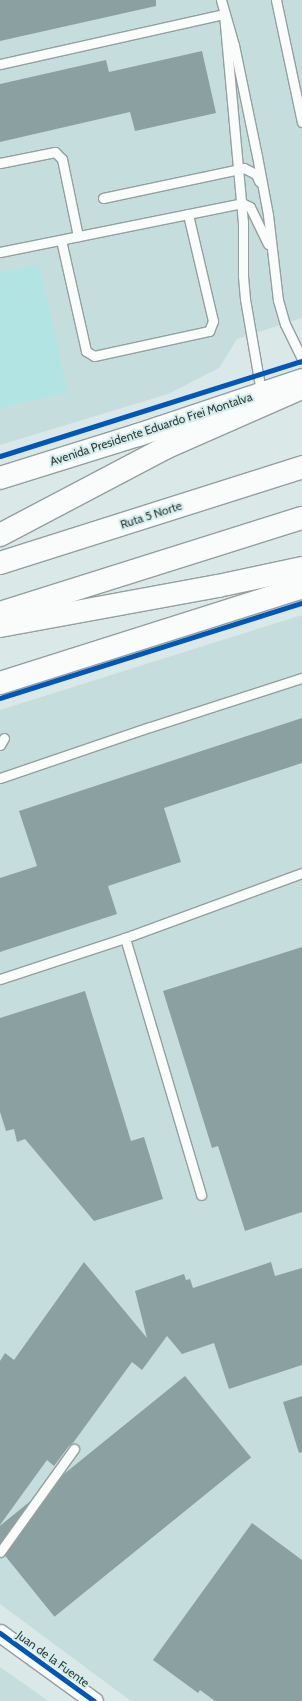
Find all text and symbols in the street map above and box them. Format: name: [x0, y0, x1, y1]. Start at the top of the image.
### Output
street label: Avenida Presidente Eduardo Frei Montalva: [48, 389, 254, 469]
street label: Ruta 5 Norte: [118, 498, 184, 532]
street label: Juan de la Fuente: [14, 1628, 92, 1690]

